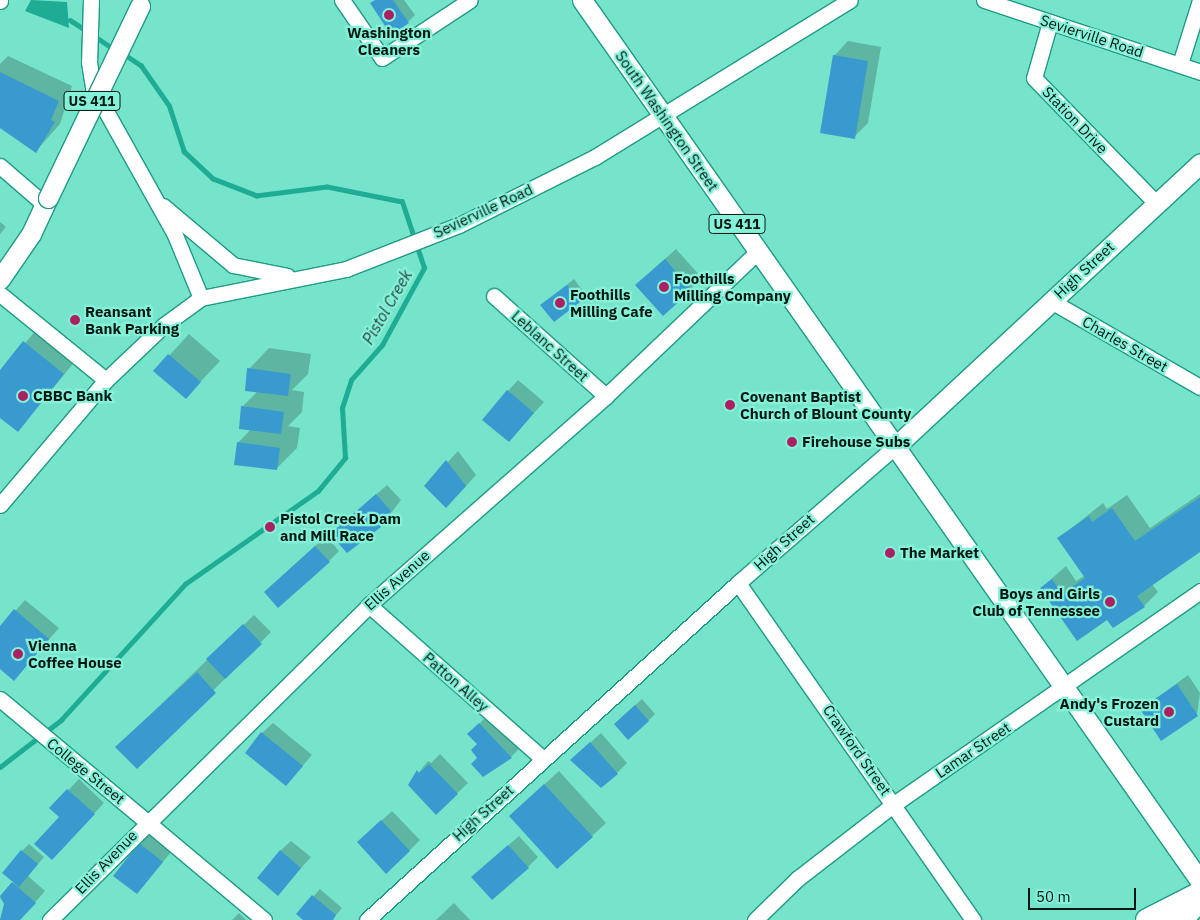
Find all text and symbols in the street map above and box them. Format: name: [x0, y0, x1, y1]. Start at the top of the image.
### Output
marker: Washington Cleaners: [383, 9, 395, 21]
street label: Sevierville Road: [1038, 11, 1146, 61]
place label: Washington Cleaners: [347, 23, 431, 58]
street label: South Washington Street: [612, 47, 722, 195]
street label: Station Drive: [1039, 83, 1111, 157]
road number: US 411: [63, 90, 121, 112]
street label: Sevierville Road: [431, 180, 535, 242]
road number: US 411: [708, 212, 766, 235]
street label: High Street: [1050, 238, 1118, 302]
water label: Pistol Creek: [358, 266, 416, 348]
place label: Foothills Milling Company: [674, 269, 791, 304]
marker: Foothills Milling Company: [658, 281, 670, 293]
place label: Foothills Milling Cafe: [570, 285, 653, 320]
marker: Foothills Milling Cafe: [554, 297, 566, 309]
place label: Reansant Bank Parking: [85, 302, 179, 337]
street label: Leblanc Street: [508, 307, 592, 385]
street label: Charles Street: [1079, 312, 1171, 376]
marker: Reansant Bank Parking: [69, 314, 81, 326]
place label: CBBC Bank: [33, 387, 112, 405]
place label: Covenant Baptist Church of Blount County: [740, 387, 911, 422]
marker: CBBC Bank: [17, 390, 29, 402]
marker: Covenant Baptist Church of Blount County: [724, 399, 736, 411]
place label: Firehouse Subs: [802, 433, 910, 451]
marker: Firehouse Subs: [786, 436, 798, 448]
place label: Pistol Creek Dam and Mill Race: [280, 509, 401, 544]
street label: High Street: [750, 510, 818, 574]
marker: Pistol Creek Dam and Mill Race: [264, 521, 276, 533]
place label: The Market: [900, 544, 979, 562]
street label: Ellis Avenue: [361, 546, 433, 614]
marker: The Market: [884, 547, 896, 559]
place label: Boys and Girls Club of Tennessee: [972, 584, 1100, 619]
marker: Boys and Girls Club of Tennessee: [1104, 596, 1116, 608]
place label: Vienna Coffee House: [28, 636, 122, 671]
marker: Vienna Coffee House: [12, 648, 24, 660]
street label: Patton Alley: [419, 649, 493, 715]
place label: Andy's Frozen Custard: [1060, 694, 1159, 729]
street label: Crawford Street: [819, 701, 895, 799]
marker: Andy's Frozen Custard: [1163, 706, 1175, 718]
street label: Lamar Street: [932, 718, 1014, 782]
street label: College Street: [44, 734, 128, 808]
street label: High Street: [449, 781, 517, 845]
street label: Ellis Avenue: [71, 826, 141, 898]
scale bar: [1030, 878, 1138, 910]
text: 50 m: [1036, 887, 1071, 906]

